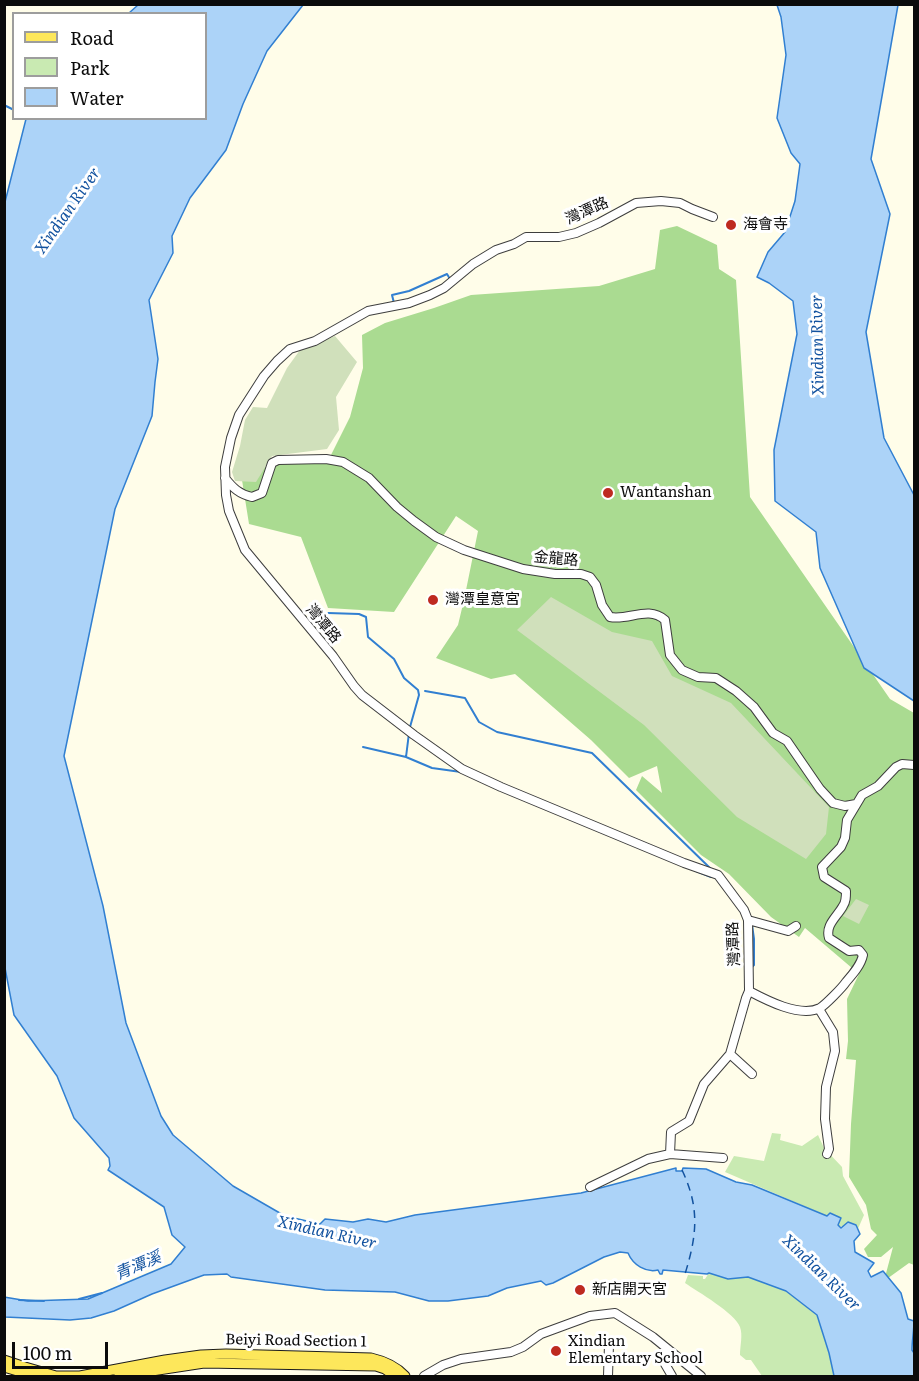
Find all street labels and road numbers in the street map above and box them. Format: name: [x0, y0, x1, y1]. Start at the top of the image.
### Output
street label: 灣潭路: [563, 194, 611, 228]
street label: 金龍路: [533, 548, 579, 570]
street label: 灣潭路: [302, 601, 344, 647]
street label: 灣潭路: [724, 921, 744, 967]
street label: Beiyi Road Section 1: [225, 1331, 367, 1351]

